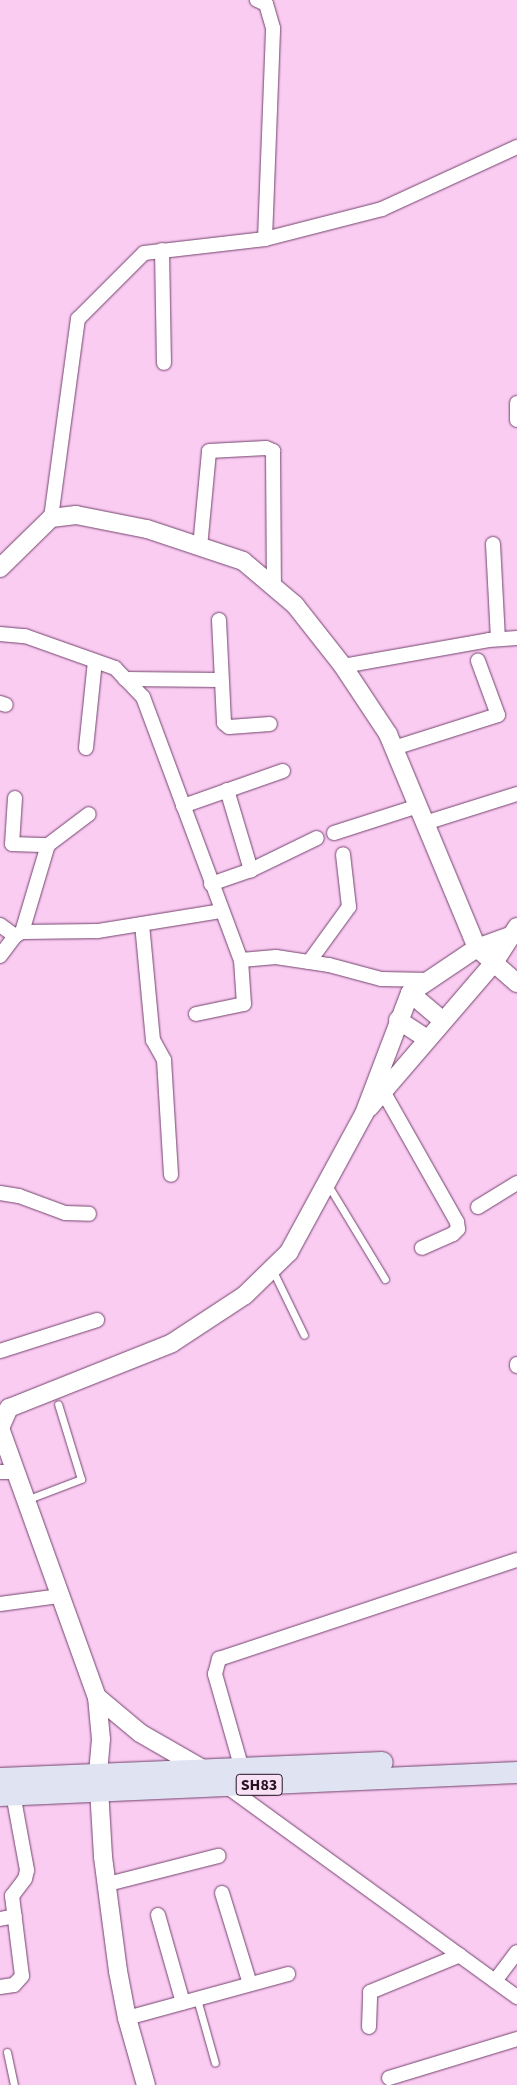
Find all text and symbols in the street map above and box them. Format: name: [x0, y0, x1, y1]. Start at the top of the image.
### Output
road number: SH83: [235, 1772, 283, 1798]

